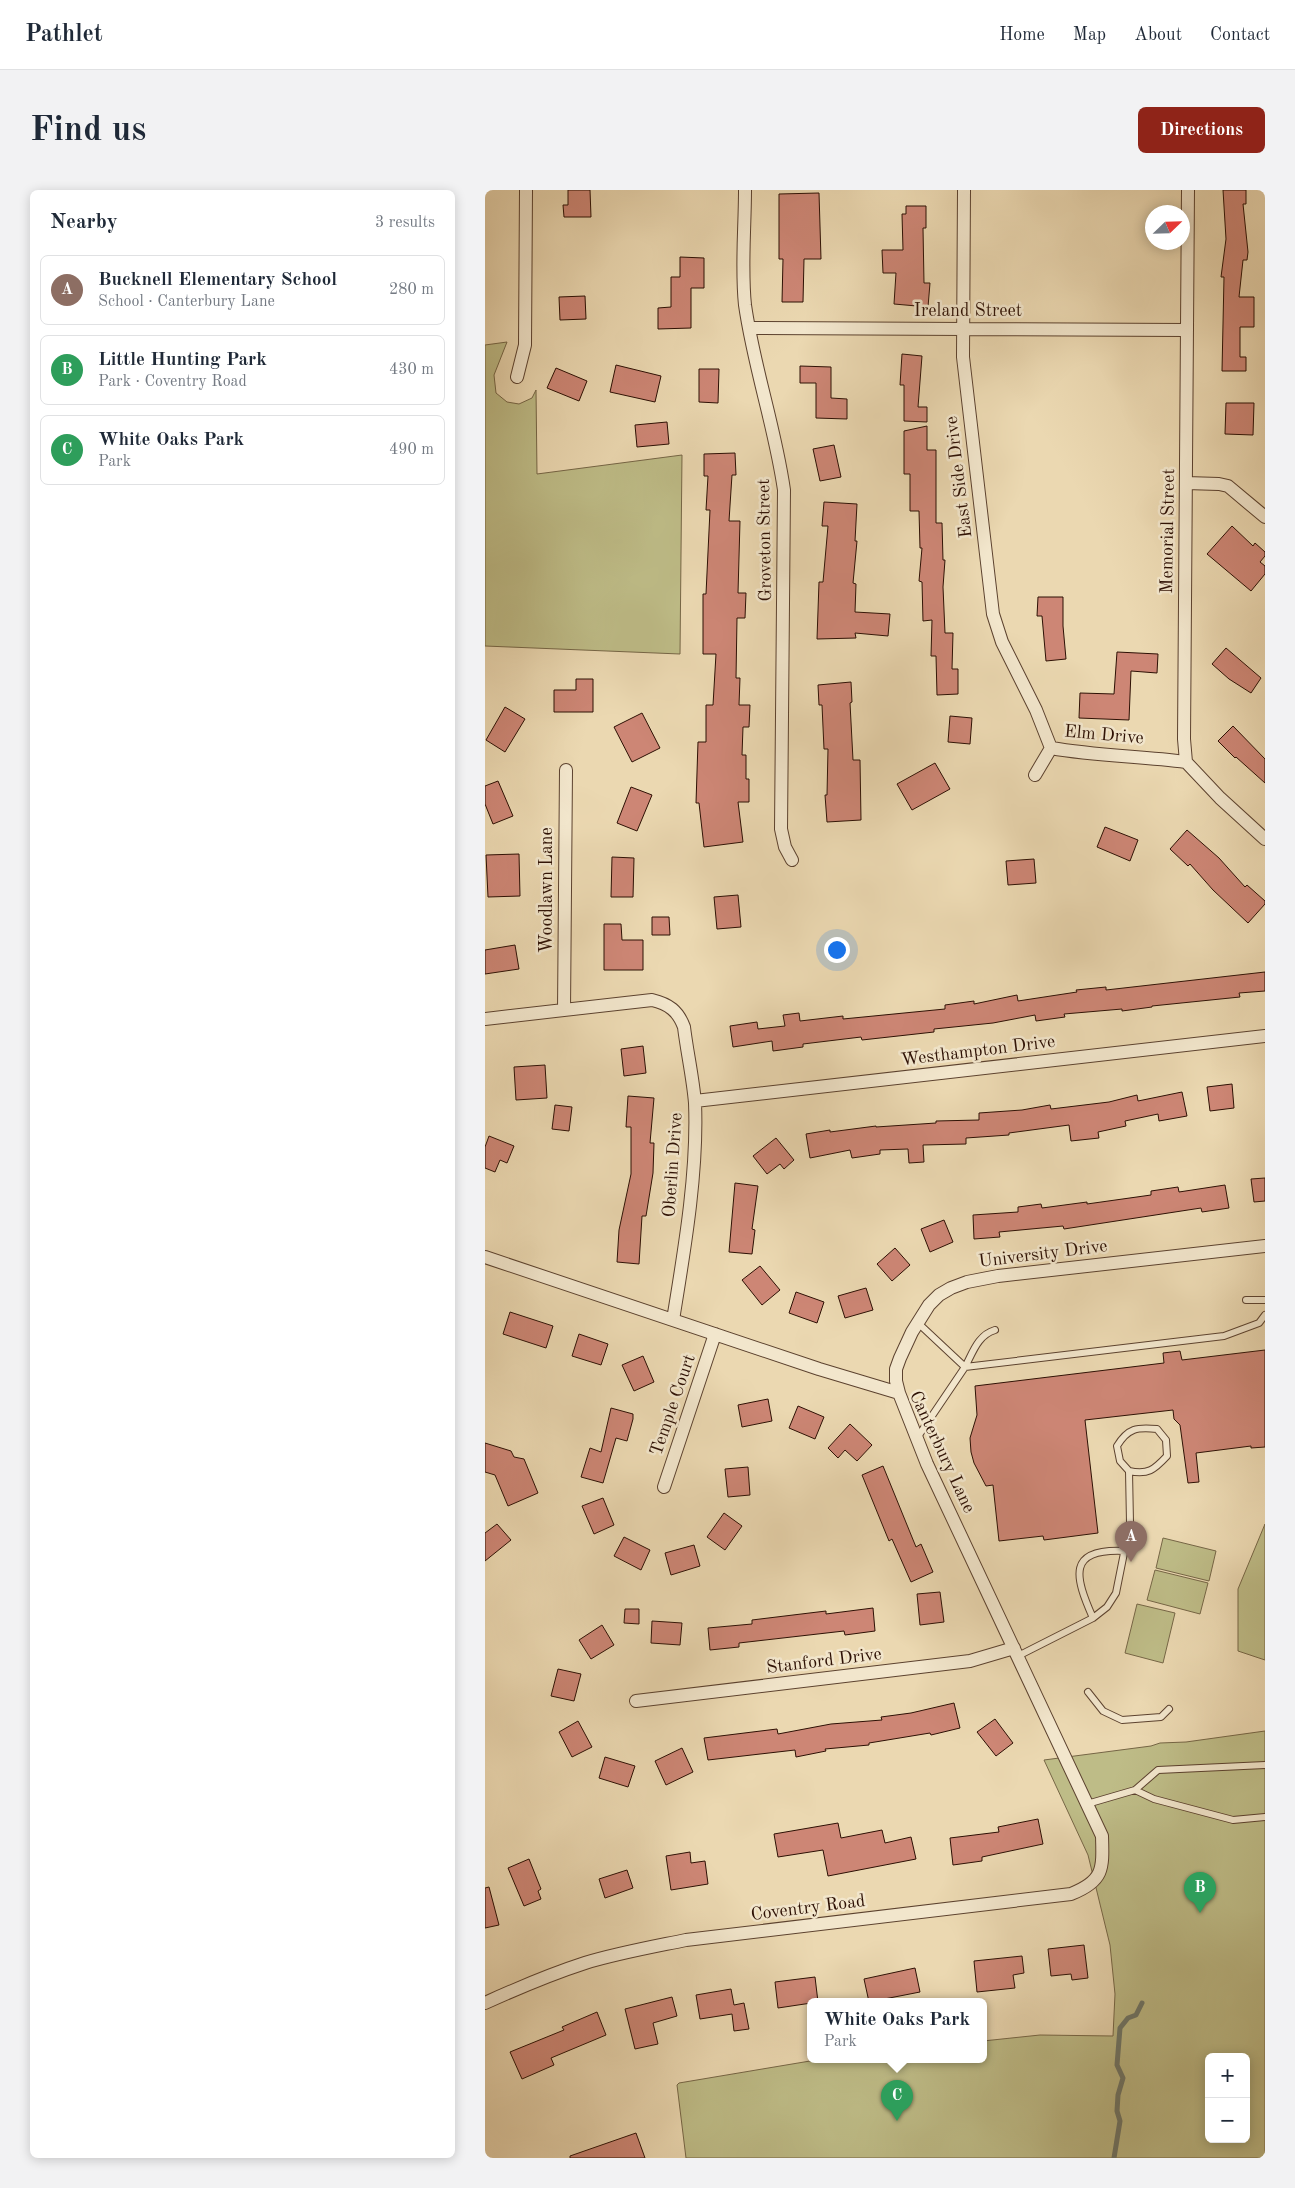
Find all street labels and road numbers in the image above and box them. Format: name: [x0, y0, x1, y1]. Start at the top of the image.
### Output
street label: Ireland Street: [914, 302, 1022, 320]
street label: East Side Drive: [943, 415, 975, 539]
street label: Memorial Street: [1158, 468, 1178, 594]
street label: Groveton Street: [755, 478, 775, 602]
street label: Elm Drive: [1063, 723, 1145, 747]
street label: Woodlawn Lane: [538, 827, 556, 953]
street label: Westhampton Drive: [900, 1033, 1056, 1069]
street label: Oberlin Drive: [660, 1112, 686, 1218]
street label: University Drive: [978, 1237, 1108, 1271]
street label: Temple Court: [647, 1352, 699, 1458]
street label: Canterbury Lane: [906, 1388, 978, 1516]
street label: Stanford Drive: [765, 1645, 883, 1677]
street label: Coventry Road: [750, 1892, 866, 1924]

